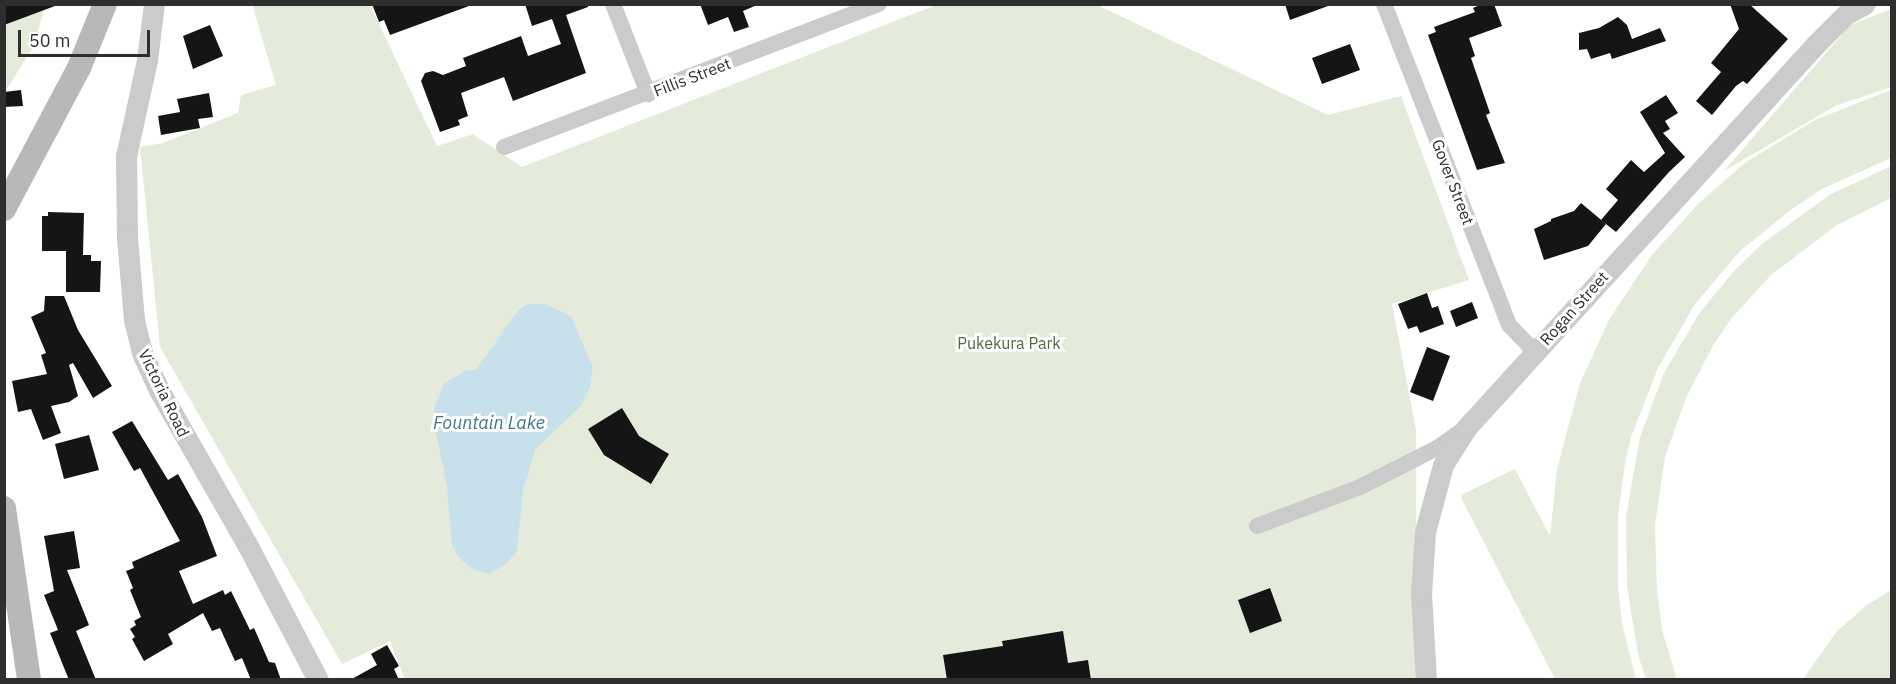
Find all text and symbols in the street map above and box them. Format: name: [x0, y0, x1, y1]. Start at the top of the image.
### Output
scale bar: [21, 18, 153, 56]
text: 50 m: [29, 29, 71, 52]
street label: Fillis Street: [651, 54, 733, 100]
street label: Gover Street: [1428, 137, 1478, 227]
street label: Rogan Street: [1536, 267, 1612, 349]
park label: Pukekura Park: [957, 333, 1061, 353]
street label: Victoria Road: [134, 346, 194, 440]
water label: Fountain Lake: [433, 412, 545, 434]

